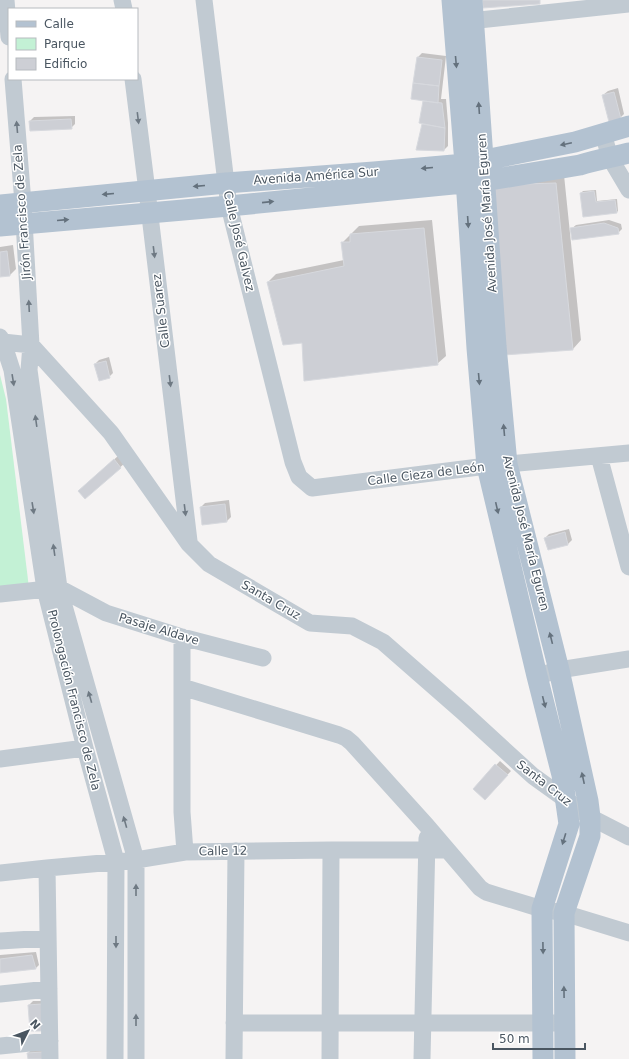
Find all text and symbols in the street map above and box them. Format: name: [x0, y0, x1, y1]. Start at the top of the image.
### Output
legend: [8, 8, 138, 80]
text: Calle: [44, 17, 74, 31]
text: Parque: [44, 37, 85, 51]
one-way arrow: [453, 56, 460, 68]
text: Edificio: [44, 57, 87, 71]
one-way arrow: [476, 102, 483, 114]
one-way arrow: [135, 112, 141, 124]
one-way arrow: [13, 121, 20, 133]
street label: Avenida José María Eguren: [474, 133, 500, 293]
one-way arrow: [560, 141, 572, 147]
street label: Jirón Francisco de Zela: [10, 144, 34, 281]
one-way arrow: [421, 164, 433, 171]
street label: Avenida América Sur: [253, 165, 379, 187]
one-way arrow: [193, 183, 205, 189]
street label: Calle José Galvez: [221, 189, 257, 293]
one-way arrow: [102, 191, 114, 198]
one-way arrow: [262, 199, 274, 206]
one-way arrow: [465, 216, 472, 228]
one-way arrow: [57, 217, 69, 224]
one-way arrow: [151, 246, 157, 258]
street label: Calle Suarez: [150, 273, 172, 349]
one-way arrow: [25, 300, 32, 312]
one-way arrow: [476, 373, 483, 386]
one-way arrow: [10, 374, 16, 386]
one-way arrow: [167, 375, 173, 387]
one-way arrow: [33, 415, 39, 427]
one-way arrow: [500, 424, 507, 436]
street label: Avenida José María Eguren: [500, 454, 552, 612]
street label: Calle Cieza de León: [367, 460, 485, 488]
one-way arrow: [30, 502, 36, 514]
one-way arrow: [494, 502, 500, 514]
one-way arrow: [182, 504, 189, 516]
one-way arrow: [51, 544, 57, 556]
street label: Santa Cruz: [239, 578, 303, 622]
street label: Prolongación Francisco de Zela: [45, 608, 103, 792]
street label: Pasaje Aldave: [117, 610, 201, 648]
one-way arrow: [548, 632, 554, 644]
one-way arrow: [87, 691, 93, 703]
one-way arrow: [541, 697, 547, 709]
street label: Santa Cruz: [514, 757, 574, 809]
one-way arrow: [579, 772, 585, 784]
one-way arrow: [122, 816, 128, 829]
one-way arrow: [561, 833, 567, 845]
street label: Calle 12: [198, 844, 248, 858]
one-way arrow: [133, 883, 139, 896]
one-way arrow: [113, 936, 119, 949]
one-way arrow: [540, 942, 546, 955]
one-way arrow: [561, 985, 567, 998]
north arrow: [8, 1011, 48, 1051]
one-way arrow: [133, 1013, 139, 1026]
text: N: [27, 1017, 43, 1032]
scale bar: [493, 1025, 585, 1051]
text: 50 m: [499, 1032, 530, 1046]

